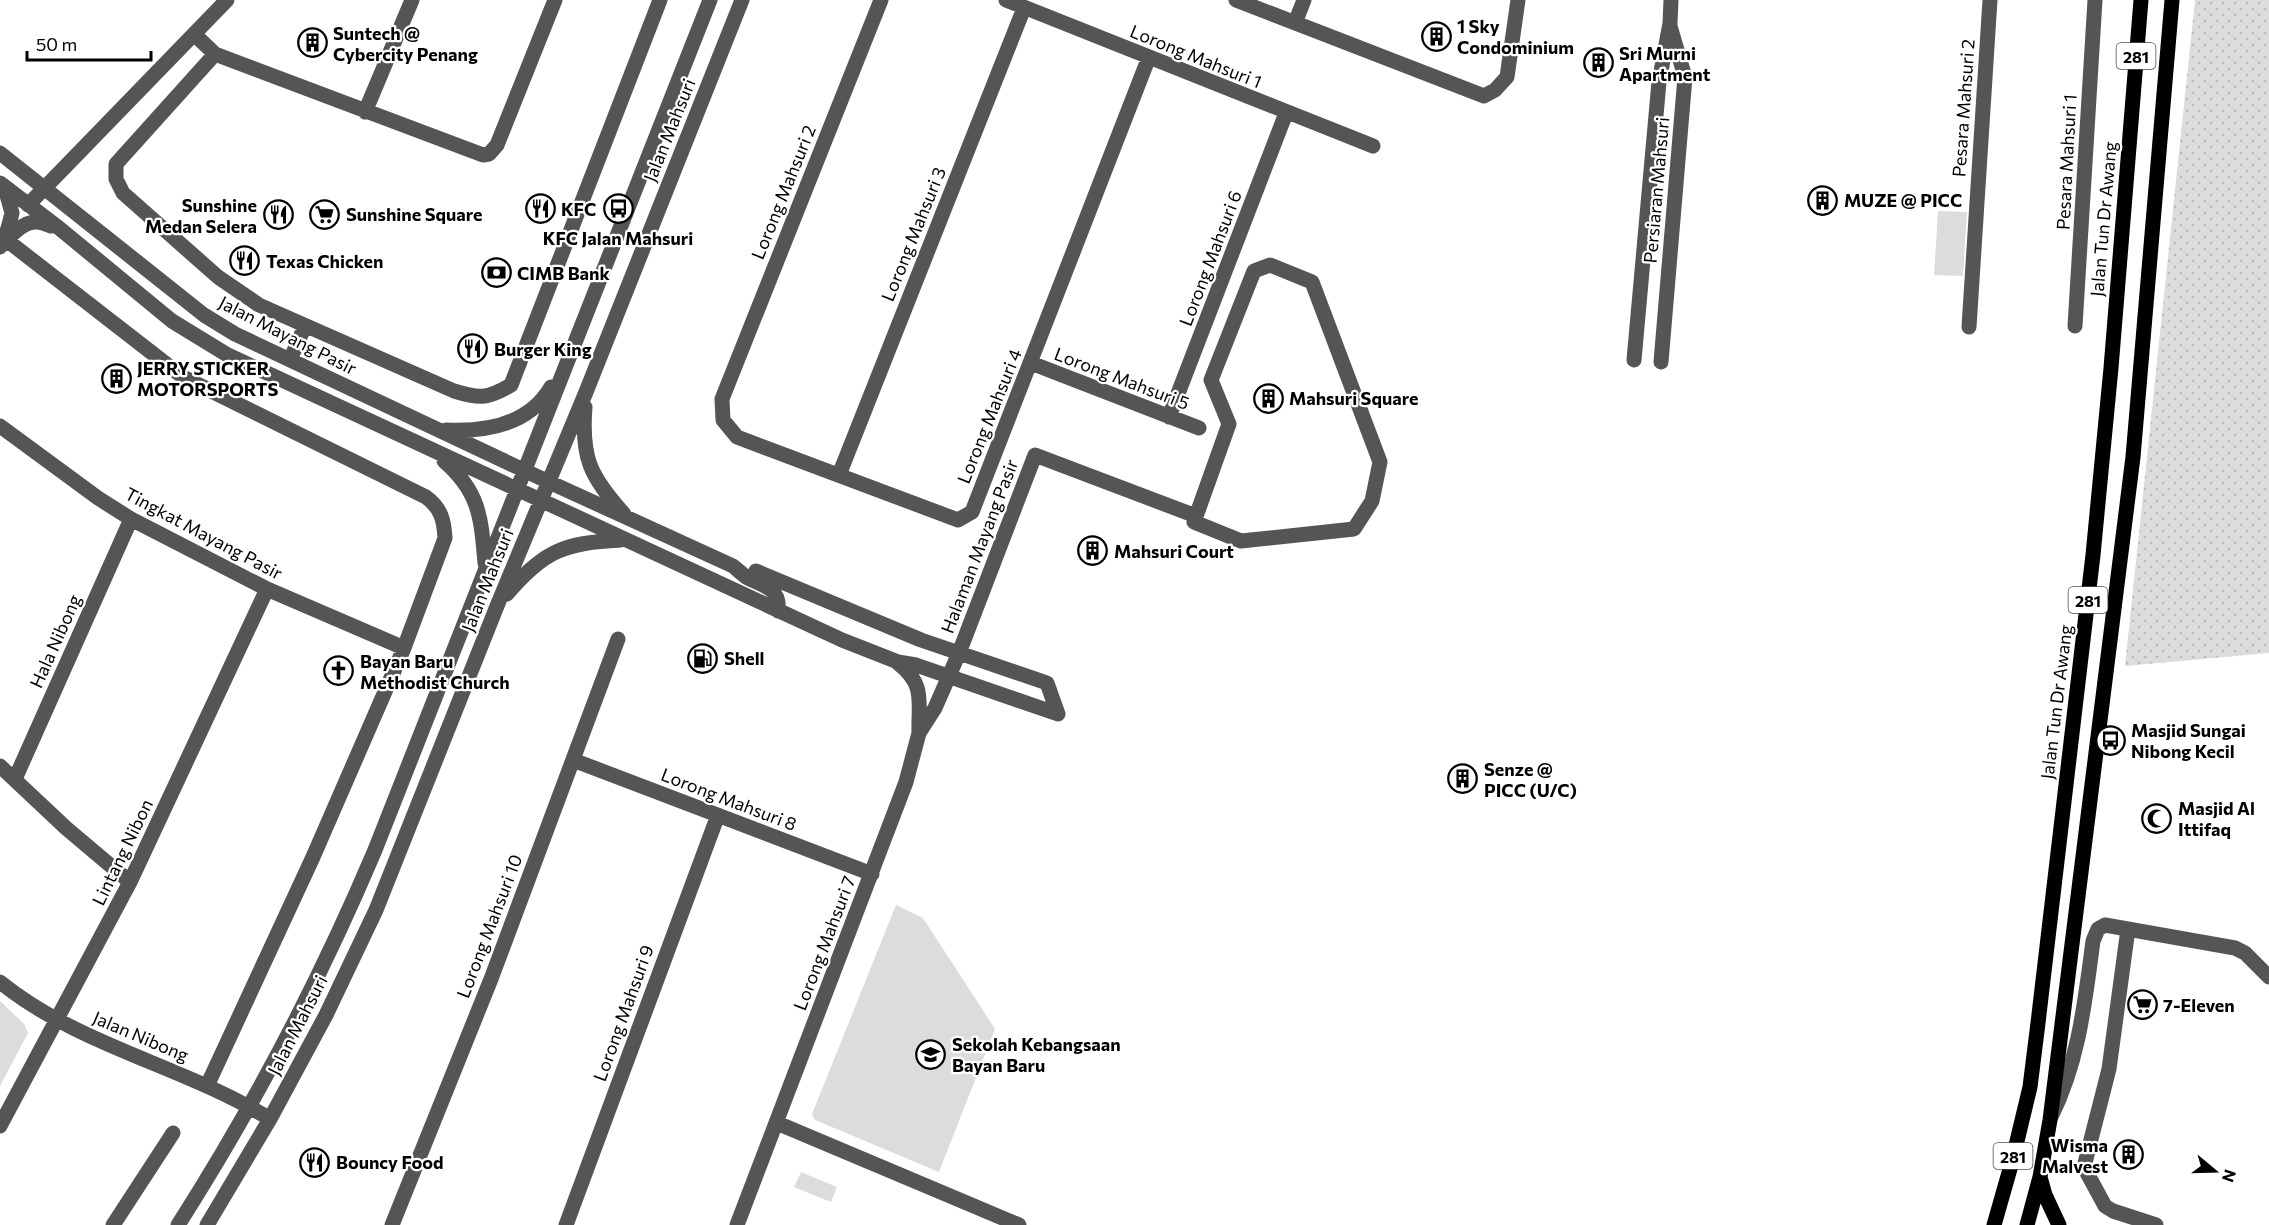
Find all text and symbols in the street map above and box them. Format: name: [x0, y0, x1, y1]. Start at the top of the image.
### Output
place label: 1 Sky Condominium: [1457, 15, 1574, 58]
street label: Lorong Mahsuri 1: [1127, 20, 1265, 92]
building icon: 1 Sky Condominium: [1420, 20, 1452, 52]
place label: Suntech @ Cybercity Penang: [333, 22, 478, 65]
scale bar: [27, 24, 152, 62]
building icon: Suntech @ Cybercity Penang: [296, 27, 328, 59]
text: 50 m: [36, 33, 77, 55]
street label: Pesara Mahsuri 2: [1947, 38, 1979, 178]
place label: Sri Murni Apartment: [1619, 42, 1711, 85]
road number: 281: [2116, 43, 2156, 69]
building icon: Sri Murni Apartment: [1582, 47, 1614, 79]
street label: Jalan Mahsuri: [638, 75, 700, 185]
street label: Pesara Mahsuri 1: [2051, 94, 2081, 230]
street label: Persiaran Mahsuri: [1639, 116, 1673, 264]
street label: Lorong Mahsuri 2: [746, 122, 820, 262]
street label: Jalan Tun Dr Awang: [2085, 140, 2121, 297]
street label: Lorong Mahsuri 3: [876, 164, 950, 304]
building icon: MUZE @ PICC: [1807, 184, 1839, 216]
street label: Lorong Mahsuri 6: [1174, 187, 1246, 329]
place label: MUZE @ PICC: [1844, 189, 1962, 211]
restaurant icon: KFC: [524, 193, 556, 225]
bus stop icon: KFC Jalan Mahsuri: [602, 193, 634, 225]
place label: Sunshine Medan Selera: [145, 194, 257, 237]
supermarket icon: Sunshine Square: [309, 198, 341, 230]
place label: KFC: [561, 198, 596, 220]
restaurant icon: Sunshine Medan Selera: [262, 199, 294, 231]
place label: Sunshine Square: [346, 203, 482, 225]
place label: KFC Jalan Mahsuri: [543, 227, 693, 249]
restaurant icon: Texas Chicken: [229, 245, 261, 277]
place label: Texas Chicken: [266, 250, 384, 272]
bank icon: CIMB Bank: [480, 257, 512, 289]
place label: CIMB Bank: [517, 262, 610, 284]
street label: Jalan Mayang Pasir: [216, 291, 360, 379]
restaurant icon: Burger King: [457, 333, 489, 365]
place label: Burger King: [494, 338, 592, 360]
street label: Lorong Mahsuri 5: [1051, 342, 1193, 414]
street label: Lorong Mahsuri 4: [952, 345, 1026, 487]
place label: JERRY STICKER MOTORSPORTS: [137, 357, 278, 400]
building icon: JERRY STICKER MOTORSPORTS: [100, 362, 132, 394]
building icon: Mahsuri Square: [1252, 382, 1284, 414]
place label: Mahsuri Square: [1289, 387, 1418, 409]
street label: Halaman Mayang Pasir: [936, 456, 1022, 636]
street label: Tingkat Mayang Pasir: [121, 482, 287, 584]
street label: Jalan Mahsuri: [456, 525, 518, 635]
building icon: Mahsuri Court: [1077, 535, 1109, 567]
place label: Mahsuri Court: [1114, 540, 1234, 562]
road number: 281: [2068, 587, 2108, 613]
street label: Hala Nibong: [25, 591, 85, 691]
street label: Jalan Tun Dr Awang: [2036, 623, 2076, 781]
fuel station icon: Shell: [687, 642, 719, 674]
place label: Shell: [724, 647, 765, 669]
place label: Bayan Baru Methodist Church: [360, 650, 510, 693]
church icon: Bayan Baru Methodist Church: [323, 655, 355, 687]
place label: Masjid Sungai Nibong Kecil: [2131, 719, 2246, 762]
bus stop icon: Masjid Sungai Nibong Kecil: [2094, 724, 2126, 756]
place label: Senze @ PICC (U/C): [1484, 758, 1577, 801]
street label: Lorong Mahsuri 8: [658, 763, 800, 835]
building icon: Senze @ PICC (U/C): [1447, 763, 1479, 795]
street label: Lintang Nibon: [87, 795, 157, 909]
place label: Masjid Al Ittifaq: [2178, 797, 2255, 840]
mosque icon: Masjid Al Ittifaq: [2141, 802, 2173, 834]
street label: Lorong Mahsuri 10: [452, 851, 526, 1001]
street label: Lorong Mahsuri 7: [788, 873, 860, 1013]
street label: Lorong Mahsuri 9: [588, 942, 658, 1084]
street label: Jalan Mahsuri: [262, 971, 332, 1079]
supermarket icon: 7-Eleven: [2126, 989, 2158, 1021]
place label: 7-Eleven: [2163, 994, 2235, 1016]
street label: Jalan Nibong: [90, 1006, 192, 1066]
place label: Sekolah Kebangsaan Bayan Baru: [952, 1033, 1121, 1076]
school or university icon: Sekolah Kebangsaan Bayan Baru: [915, 1038, 947, 1070]
place label: Wisma Malvest: [2042, 1134, 2108, 1177]
building icon: Wisma Malvest: [2113, 1139, 2145, 1171]
north arrow: [2185, 1141, 2245, 1201]
road number: 281: [1994, 1143, 2032, 1169]
restaurant icon: Bouncy Food: [299, 1146, 331, 1178]
place label: Bouncy Food: [336, 1151, 444, 1173]
text: N: [2219, 1167, 2241, 1185]

